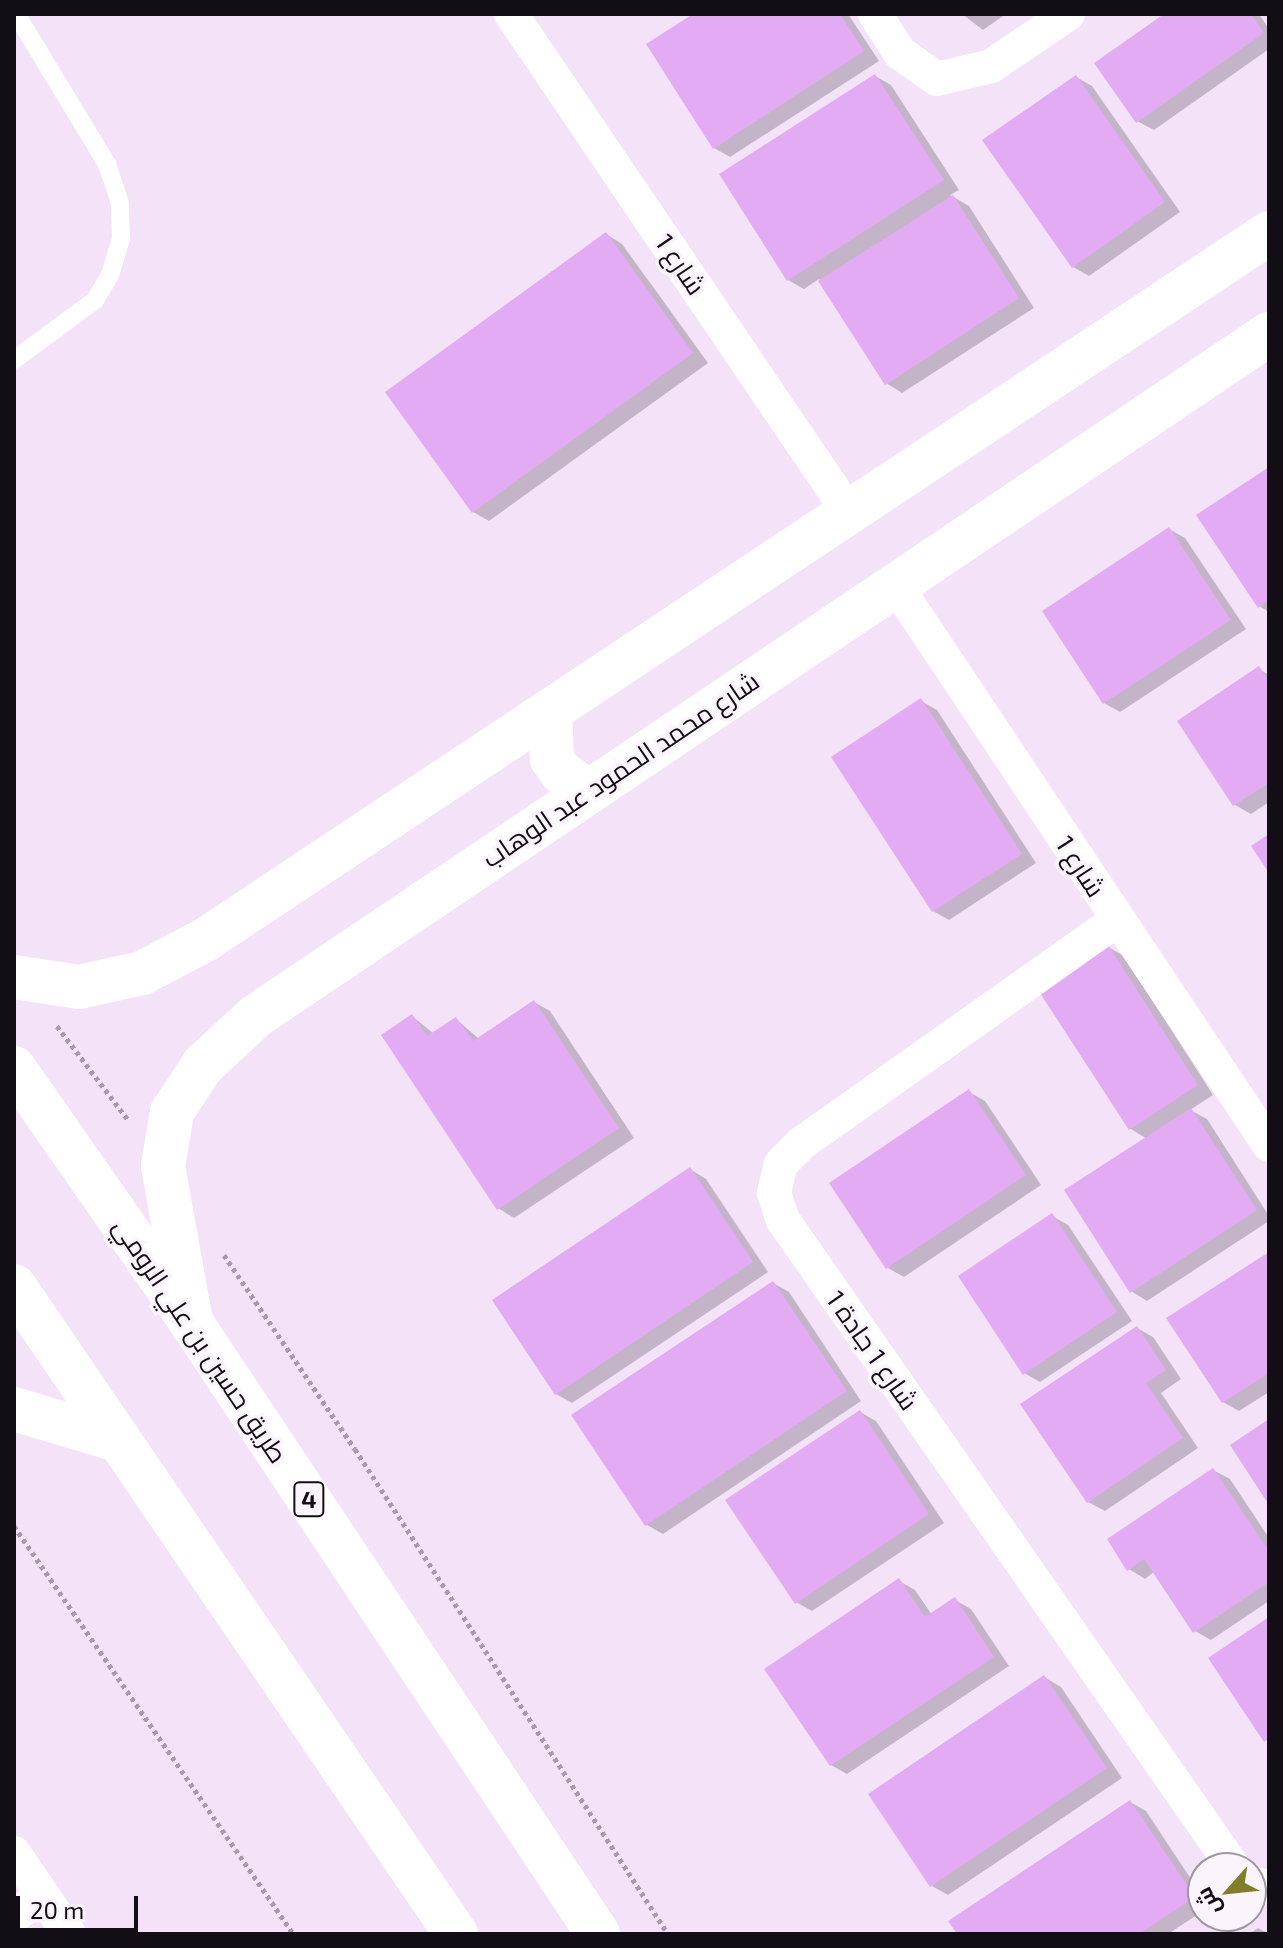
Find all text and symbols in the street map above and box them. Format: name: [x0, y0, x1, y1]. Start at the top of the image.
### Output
street label: شارع 1: [649, 228, 713, 300]
street label: شارع محمد الحمود عبد الوهاب: [476, 665, 764, 873]
street label: شارع 1: [1050, 830, 1112, 902]
street label: طريق حسين بن علي الرومي: [107, 1212, 295, 1468]
street label: شارع 1 جادة 1: [821, 1284, 925, 1416]
road number: 4: [293, 1479, 325, 1519]
north arrow: [1187, 1852, 1267, 1932]
scale bar: [20, 1880, 142, 1930]
text: ش: [1189, 1884, 1225, 1920]
text: 20 m: [30, 1895, 84, 1924]

